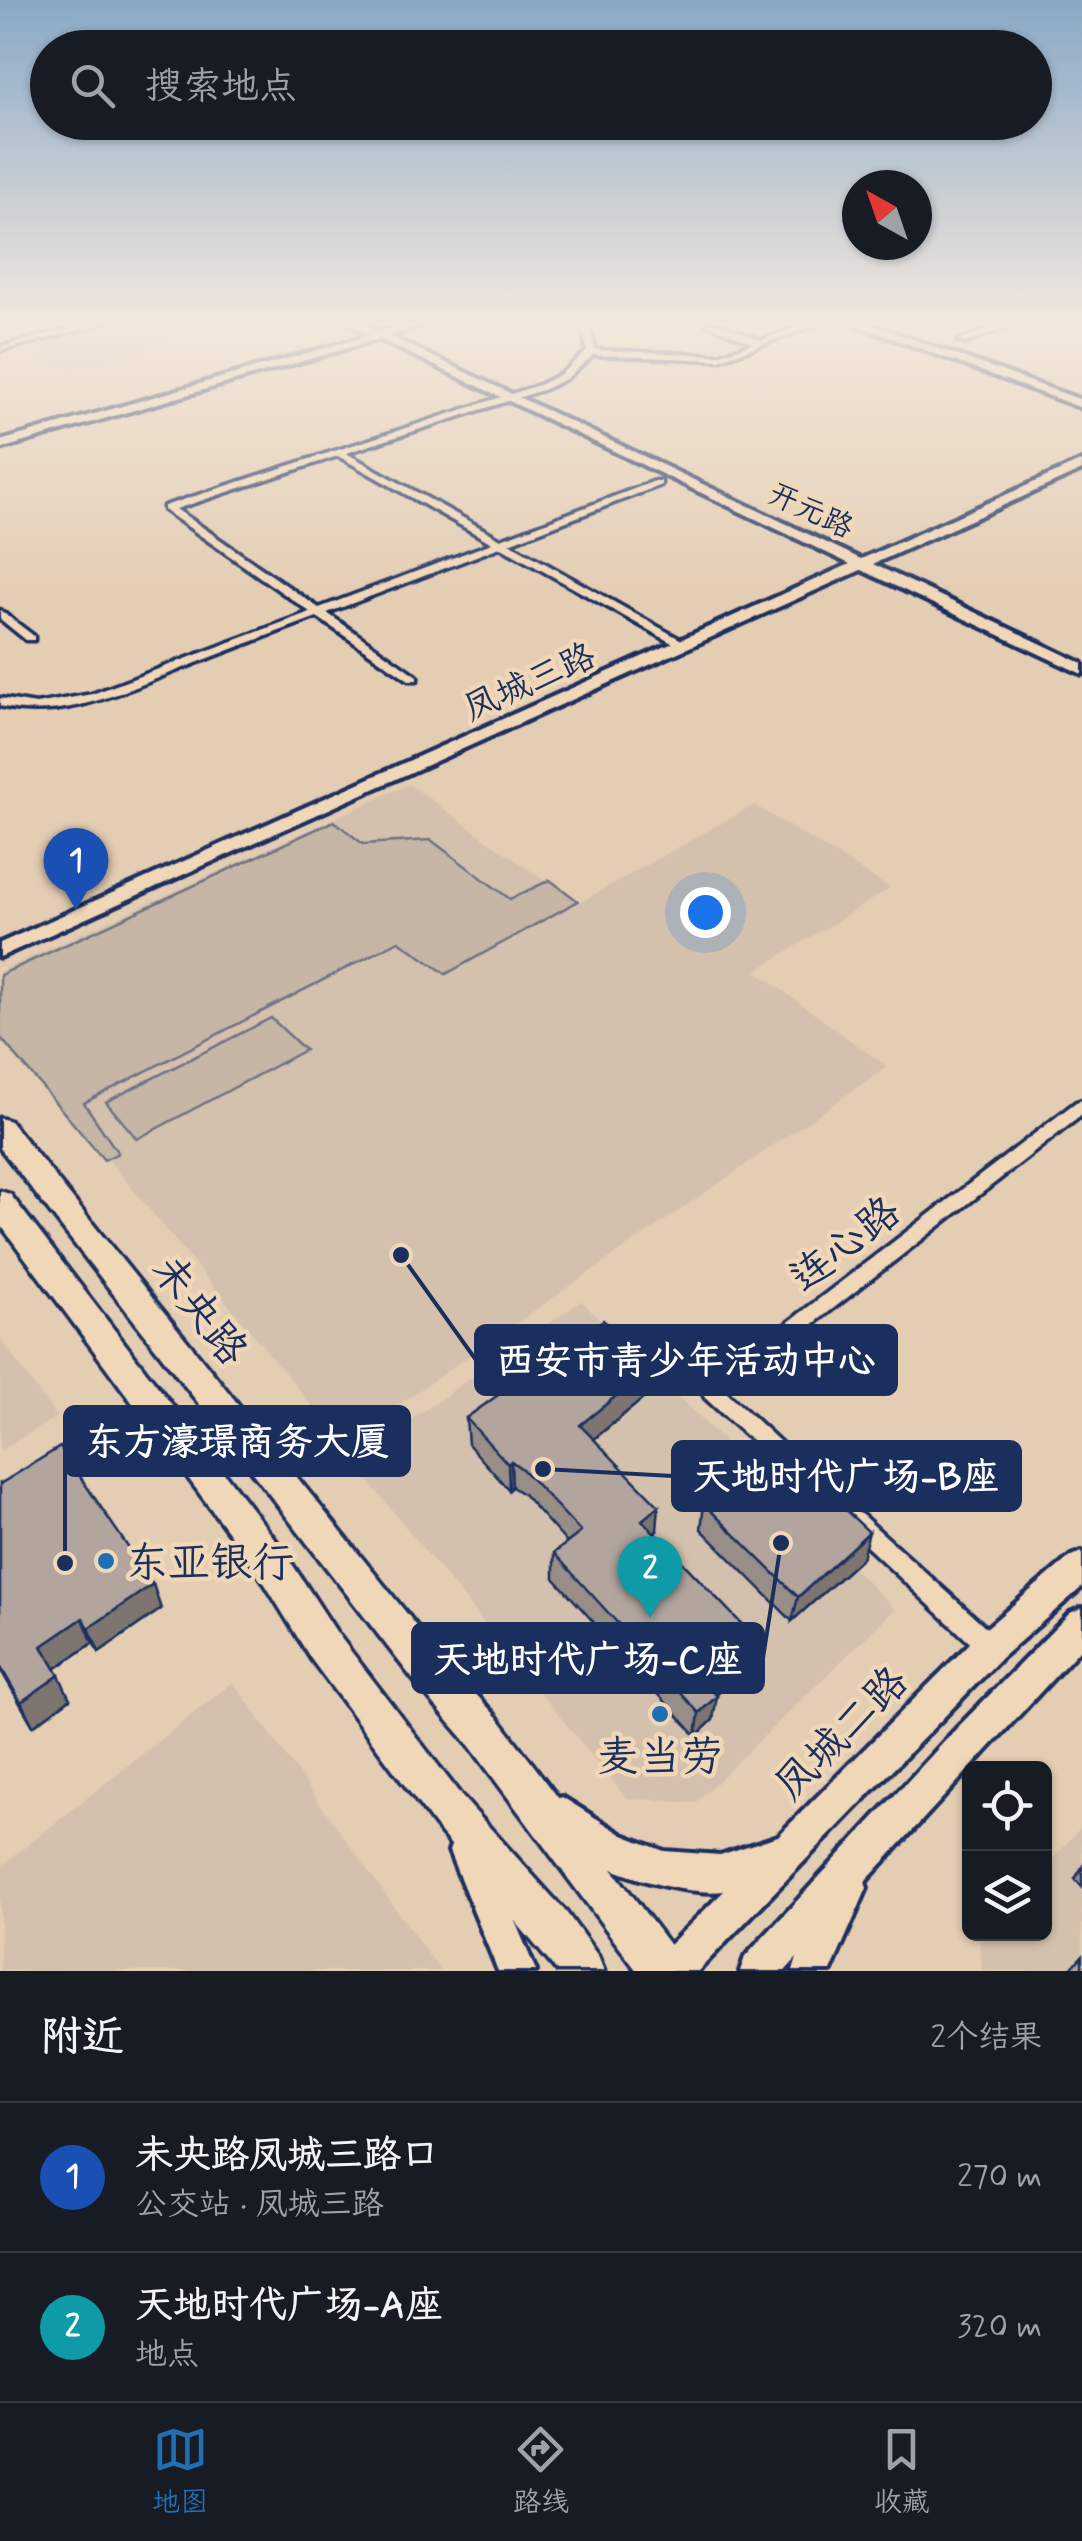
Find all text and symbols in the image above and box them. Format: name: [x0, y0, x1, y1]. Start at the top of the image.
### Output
search box: [30, 30, 1052, 140]
icon: search: [65, 58, 120, 113]
text: 搜索地点: [145, 63, 297, 112]
north arrow: [842, 170, 932, 260]
street label: 开元路: [761, 475, 859, 548]
street label: 凤城三路: [457, 633, 603, 732]
pin: 1: [44, 828, 108, 910]
your location: [680, 887, 731, 938]
street label: 连心路: [780, 1185, 913, 1306]
street label: 未央路: [138, 1245, 259, 1378]
callout: 西安市青少年活动中心: [476, 1326, 896, 1394]
text: 西安市青少年活动中心: [496, 1338, 876, 1387]
callout: 东方濠璟商务大厦: [65, 1407, 409, 1475]
text: 东方濠璟商务大厦: [85, 1419, 389, 1468]
callout: 天地时代广场-B座: [673, 1442, 1020, 1510]
text: 天地时代广场-B座: [692, 1454, 1000, 1503]
pin: 2: [618, 1536, 682, 1618]
place label: 东亚银行: [126, 1537, 294, 1592]
marker: 东亚银行: [95, 1550, 117, 1572]
callout: 天地时代广场-C座: [413, 1624, 763, 1692]
text: 天地时代广场-C座: [433, 1637, 743, 1686]
street label: 凤城二路: [764, 1656, 921, 1813]
marker: 麦当劳: [649, 1703, 671, 1725]
place label: 麦当劳: [597, 1731, 723, 1786]
map controls: [962, 1761, 1052, 1941]
button: locate: [962, 1761, 1052, 1851]
button: layers: [962, 1851, 1052, 1941]
text: 附近: [40, 2011, 124, 2066]
text: 2个结果: [930, 2017, 1042, 2059]
text: 未央路凤城三路口: [135, 2132, 439, 2181]
text: 1: [65, 2156, 80, 2198]
text: 270 m: [957, 2156, 1042, 2198]
text: 公交站 · 凤城三路: [135, 2184, 384, 2226]
text: 天地时代广场-A座: [135, 2282, 443, 2331]
text: 2: [65, 2306, 80, 2348]
text: 320 m: [957, 2306, 1042, 2348]
text: 地点: [135, 2334, 199, 2376]
tab: 地图: [152, 2422, 208, 2522]
tab: 路线: [513, 2422, 569, 2522]
tab: 收藏: [874, 2422, 930, 2522]

